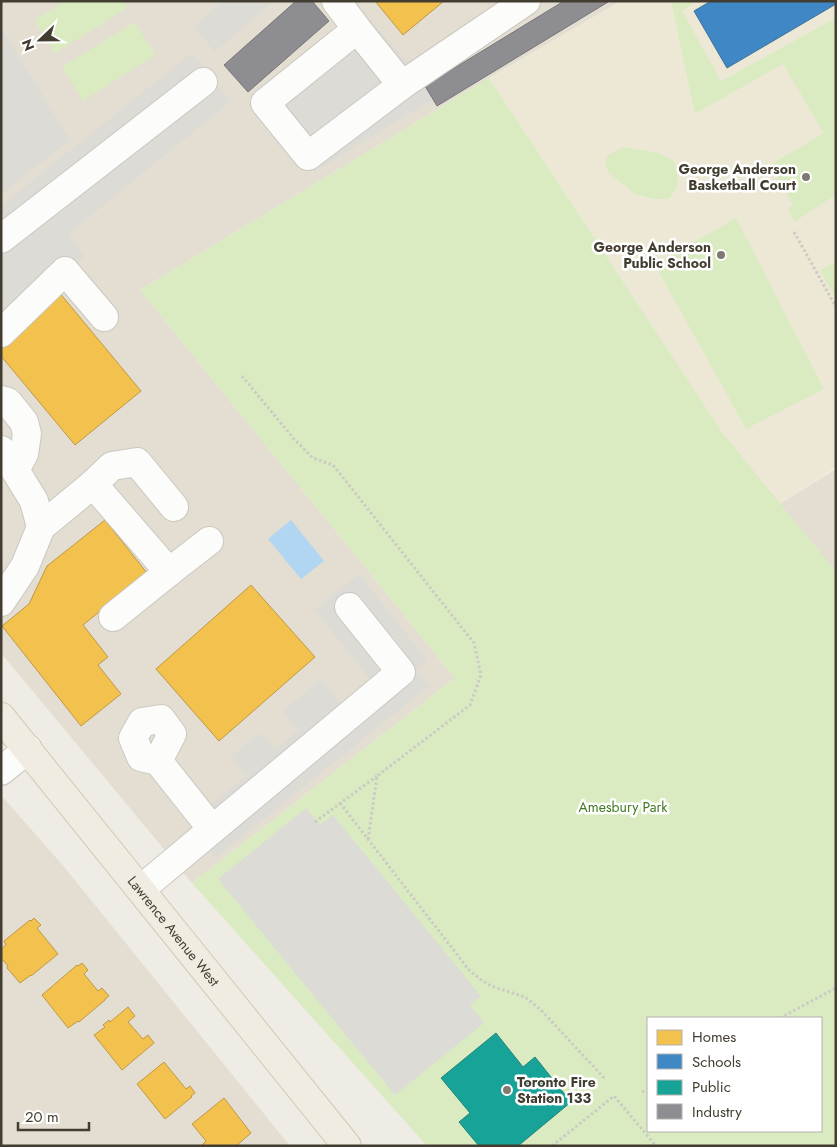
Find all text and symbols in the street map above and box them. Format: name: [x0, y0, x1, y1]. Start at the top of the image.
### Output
north arrow: [15, 15, 65, 65]
text: N: [17, 36, 39, 54]
place label: George Anderson Basketball Court: [679, 159, 797, 195]
marker: George Anderson Basketball Court: [800, 171, 812, 183]
place label: George Anderson Public School: [594, 237, 711, 273]
marker: George Anderson Public School: [715, 249, 727, 261]
park label: Amesbury Park: [579, 797, 668, 817]
street label: Lawrence Avenue West: [123, 872, 225, 991]
legend: [647, 1017, 822, 1132]
text: Homes: [692, 1026, 736, 1048]
text: Schools: [692, 1051, 741, 1073]
place label: Toronto Fire Station 133: [517, 1072, 596, 1108]
text: Public: [692, 1076, 731, 1098]
marker: Toronto Fire Station 133: [501, 1084, 513, 1096]
scale bar: [18, 1100, 89, 1132]
text: Industry: [692, 1101, 742, 1123]
text: 20 m: [25, 1106, 59, 1128]

